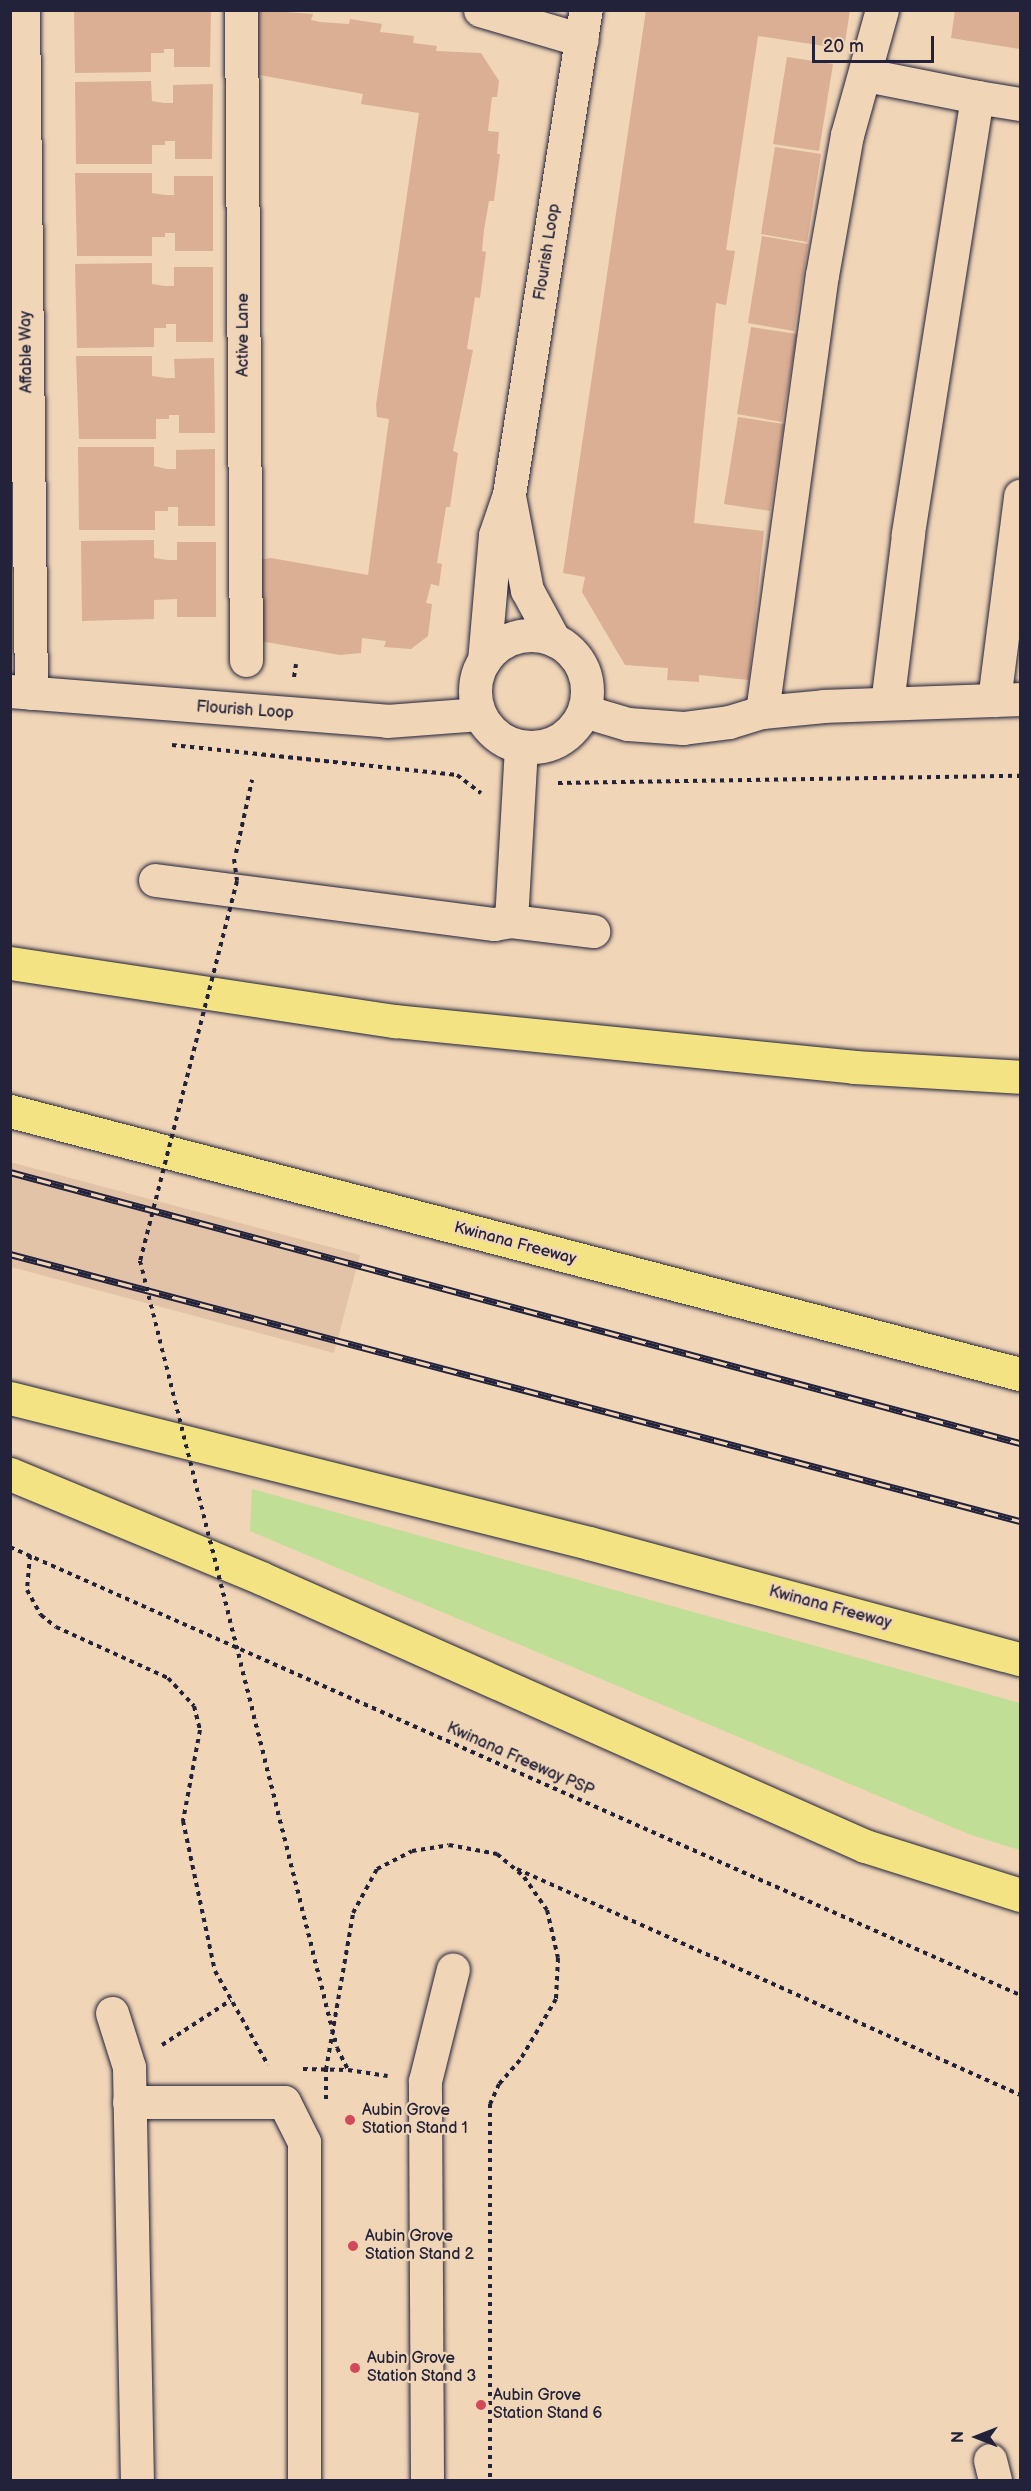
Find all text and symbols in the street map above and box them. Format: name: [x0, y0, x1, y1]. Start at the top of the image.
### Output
scale bar: [815, 24, 936, 62]
text: 20 m: [823, 36, 864, 57]
street label: Flourish Loop: [531, 202, 565, 302]
street label: Active Lane: [234, 293, 254, 377]
street label: Affable Way: [17, 310, 37, 394]
street label: Flourish Loop: [196, 698, 294, 724]
street label: Kwinana Freeway: [452, 1218, 578, 1270]
street label: Kwinana Freeway: [767, 1582, 893, 1634]
street label: Kwinana Freeway PSP: [443, 1719, 597, 1801]
place label: Aubin Grove Station Stand 1: [362, 2101, 468, 2139]
marker: Aubin Grove Station Stand 1: [343, 2113, 357, 2127]
place label: Aubin Grove Station Stand 2: [365, 2227, 474, 2265]
marker: Aubin Grove Station Stand 2: [346, 2239, 360, 2253]
place label: Aubin Grove Station Stand 3: [367, 2349, 477, 2387]
marker: Aubin Grove Station Stand 3: [348, 2361, 362, 2375]
place label: Aubin Grove Station Stand 6: [493, 2386, 603, 2424]
marker: Aubin Grove Station Stand 6: [474, 2398, 488, 2412]
north arrow: [947, 2407, 1007, 2467]
text: N: [949, 2431, 968, 2443]

